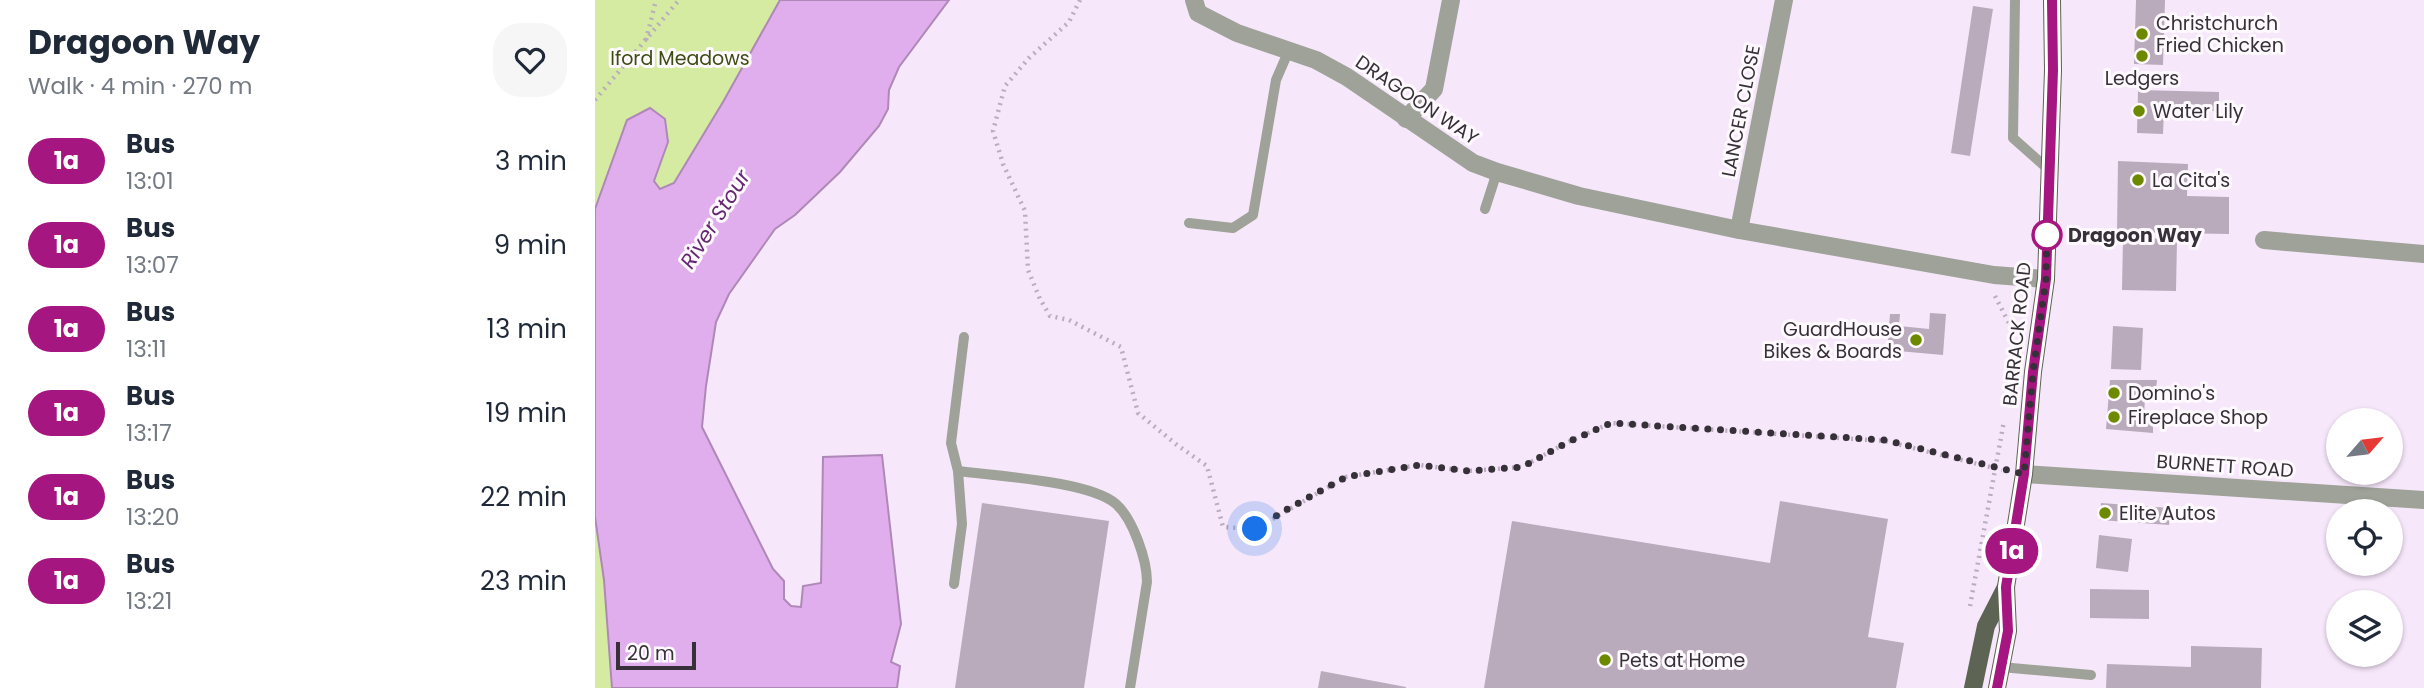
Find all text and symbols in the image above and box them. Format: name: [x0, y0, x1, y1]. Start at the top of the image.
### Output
place label: Christchurch Fried Chicken: [2156, 10, 2284, 59]
text: Dragoon Way: [28, 19, 260, 66]
button: heart: [493, 23, 567, 97]
marker: Christchurch Fried Chicken: [2134, 26, 2150, 42]
street label: LANCER CLOSE: [1715, 43, 1767, 179]
park label: Iford Meadows: [610, 45, 750, 72]
marker: Ledgers: [2134, 48, 2150, 64]
street label: DRAGOON WAY: [1350, 49, 1484, 151]
place label: Ledgers: [2105, 65, 2179, 92]
text: Walk · 4 min · 270 m: [28, 70, 253, 102]
place label: Water Lily: [2153, 98, 2244, 125]
marker: Water Lily: [2131, 103, 2147, 119]
text: Bus: [126, 126, 175, 162]
text: 3 min: [495, 143, 567, 179]
text: 1a: [54, 144, 79, 177]
water label: River Stour: [673, 163, 757, 274]
text: 13:01: [126, 165, 174, 197]
place label: La Cita's: [2152, 167, 2230, 194]
marker: La Cita's: [2130, 172, 2146, 188]
text: Bus: [126, 210, 175, 246]
marker: Dragoon Way: [2032, 220, 2062, 250]
place label: Dragoon Way: [2068, 222, 2203, 249]
text: 9 min: [494, 227, 567, 263]
text: 1a: [54, 228, 79, 261]
text: 13:07: [126, 249, 179, 281]
street label: BARRACK ROAD: [1996, 261, 2038, 407]
text: Bus: [126, 294, 175, 330]
text: 13 min: [487, 311, 567, 347]
text: 1a: [54, 312, 79, 345]
place label: GuardHouse Bikes & Boards: [1764, 316, 1902, 365]
marker: GuardHouse Bikes & Boards: [1908, 332, 1924, 348]
text: 13:11: [126, 333, 167, 365]
text: Bus: [126, 378, 175, 414]
place label: Domino's: [2128, 380, 2215, 407]
marker: Domino's: [2106, 385, 2122, 401]
text: 19 min: [486, 395, 567, 431]
text: 1a: [54, 396, 79, 429]
place label: Fireplace Shop: [2128, 404, 2268, 431]
north arrow: [2326, 408, 2403, 485]
map controls: [2326, 408, 2403, 667]
marker: Fireplace Shop: [2106, 409, 2122, 425]
text: 13:17: [126, 417, 172, 449]
street label: BURNETT ROAD: [2155, 448, 2295, 484]
text: Bus: [126, 462, 175, 498]
text: 22 min: [480, 479, 567, 515]
text: 1a: [54, 480, 79, 513]
button: locate: [2326, 499, 2403, 576]
place label: Elite Autos: [2119, 500, 2216, 527]
text: 13:20: [126, 501, 179, 533]
marker: Elite Autos: [2097, 505, 2113, 521]
your location: [1237, 511, 1272, 546]
line badge: 1a: [1981, 528, 2043, 574]
text: 1a: [1999, 534, 2025, 567]
text: Bus: [126, 546, 175, 582]
text: 23 min: [480, 563, 567, 599]
text: 1a: [54, 564, 79, 597]
text: 13:21: [126, 585, 172, 617]
button: layers: [2326, 590, 2403, 667]
scale bar: [616, 639, 697, 671]
text: 20 m: [627, 640, 675, 667]
place label: Pets at Home: [1619, 647, 1745, 674]
marker: Pets at Home: [1597, 652, 1613, 668]

